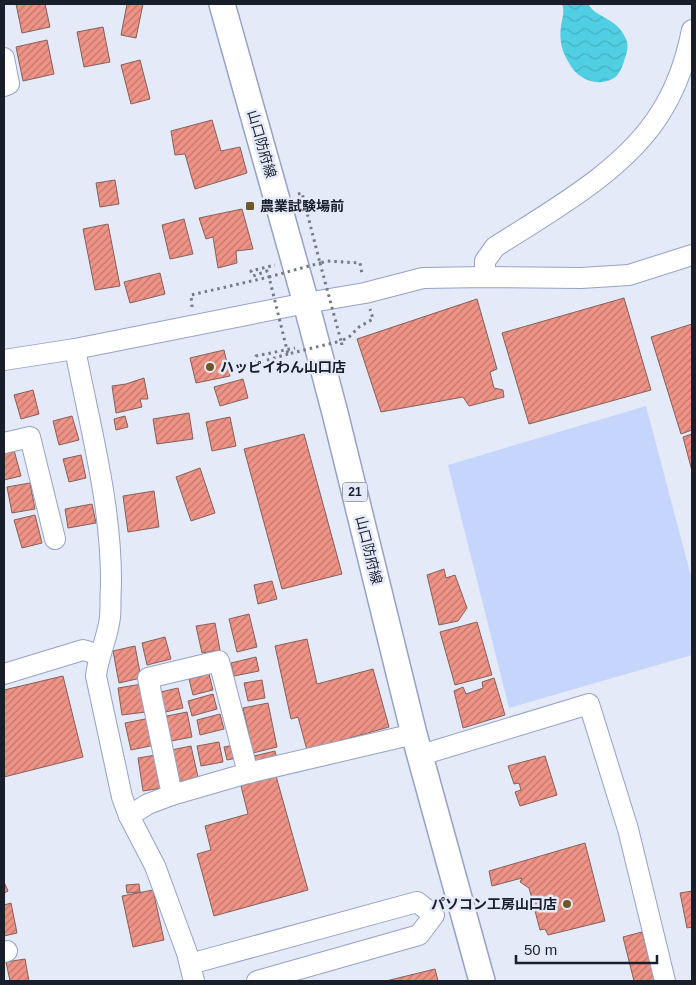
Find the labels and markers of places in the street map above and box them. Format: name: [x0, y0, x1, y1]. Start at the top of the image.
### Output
place label: 農業試験場前: [260, 198, 344, 214]
marker: 農業試験場前: [244, 200, 256, 212]
place label: ハッピイわん山口店: [220, 359, 346, 375]
marker: ハッピイわん山口店: [204, 361, 216, 373]
place label: パソコン工房山口店: [431, 896, 557, 912]
marker: パソコン工房山口店: [561, 898, 573, 910]

